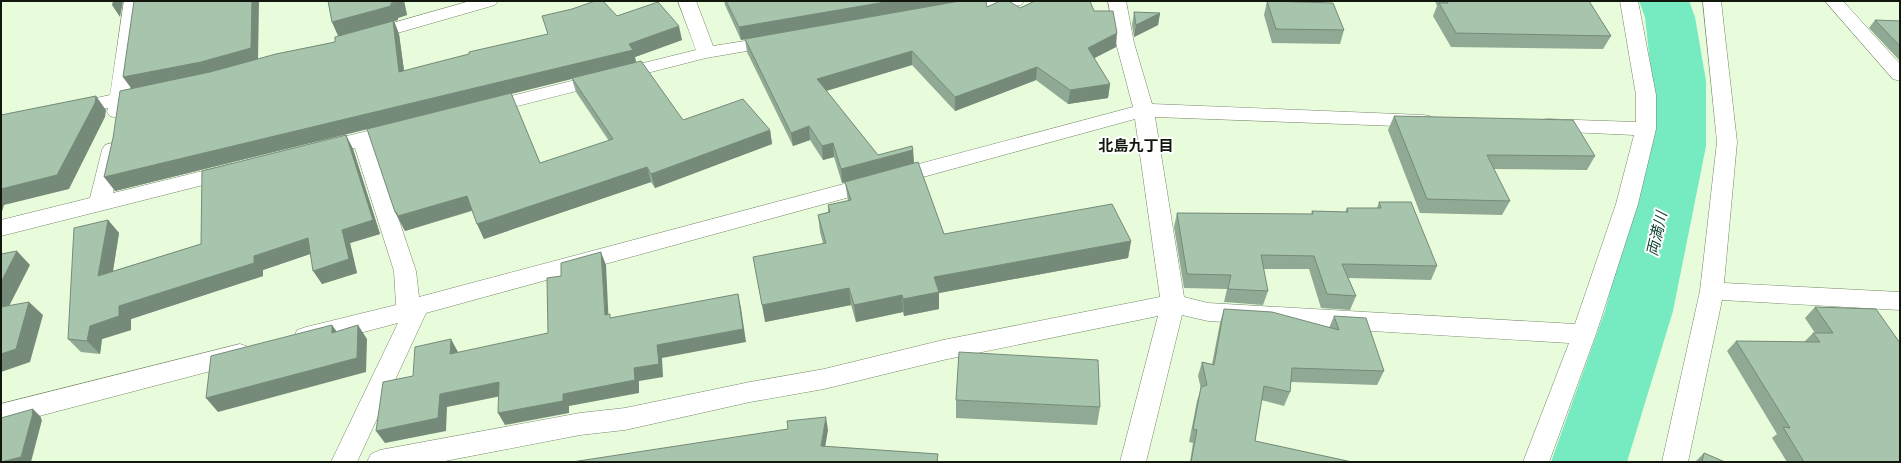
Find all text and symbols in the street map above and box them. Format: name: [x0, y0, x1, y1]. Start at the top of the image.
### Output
district label: 北島九丁目: [1098, 136, 1174, 155]
water label: 両満川: [1642, 208, 1671, 258]

